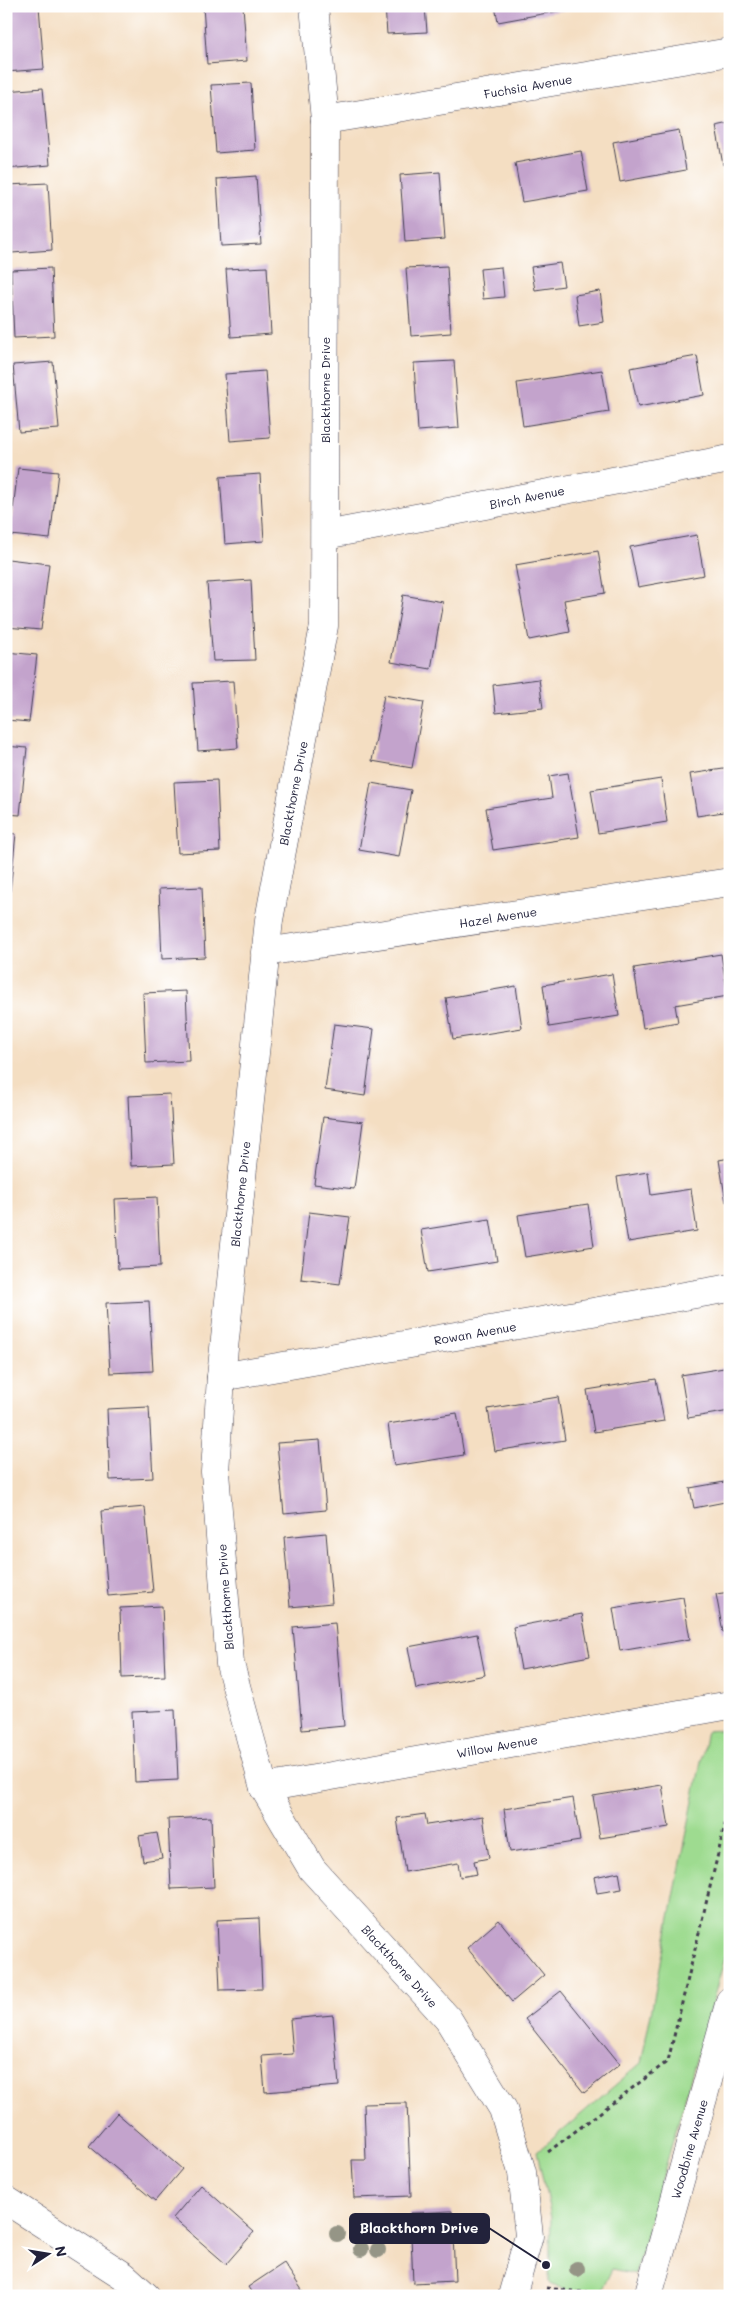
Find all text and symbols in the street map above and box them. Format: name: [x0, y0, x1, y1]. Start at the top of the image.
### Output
street label: Fuchsia Avenue: [483, 70, 573, 102]
street label: Blackthorne Drive: [317, 337, 333, 443]
street label: Birch Avenue: [488, 482, 566, 512]
street label: Blackthorne Drive: [275, 739, 311, 847]
street label: Hazel Avenue: [458, 903, 538, 931]
street label: Blackthorne Drive: [226, 1140, 254, 1248]
street label: Rowan Avenue: [432, 1318, 518, 1348]
street label: Blackthorne Drive: [213, 1543, 237, 1651]
street label: Willow Avenue: [455, 1731, 539, 1761]
street label: Blackthorne Drive: [359, 1921, 441, 2011]
street label: Woodbine Avenue: [667, 2097, 711, 2201]
callout: Blackthorn Drive: [350, 2214, 489, 2243]
text: Blackthorn Drive: [360, 2218, 478, 2237]
north arrow: [22, 2230, 72, 2280]
text: N: [51, 2244, 72, 2258]

